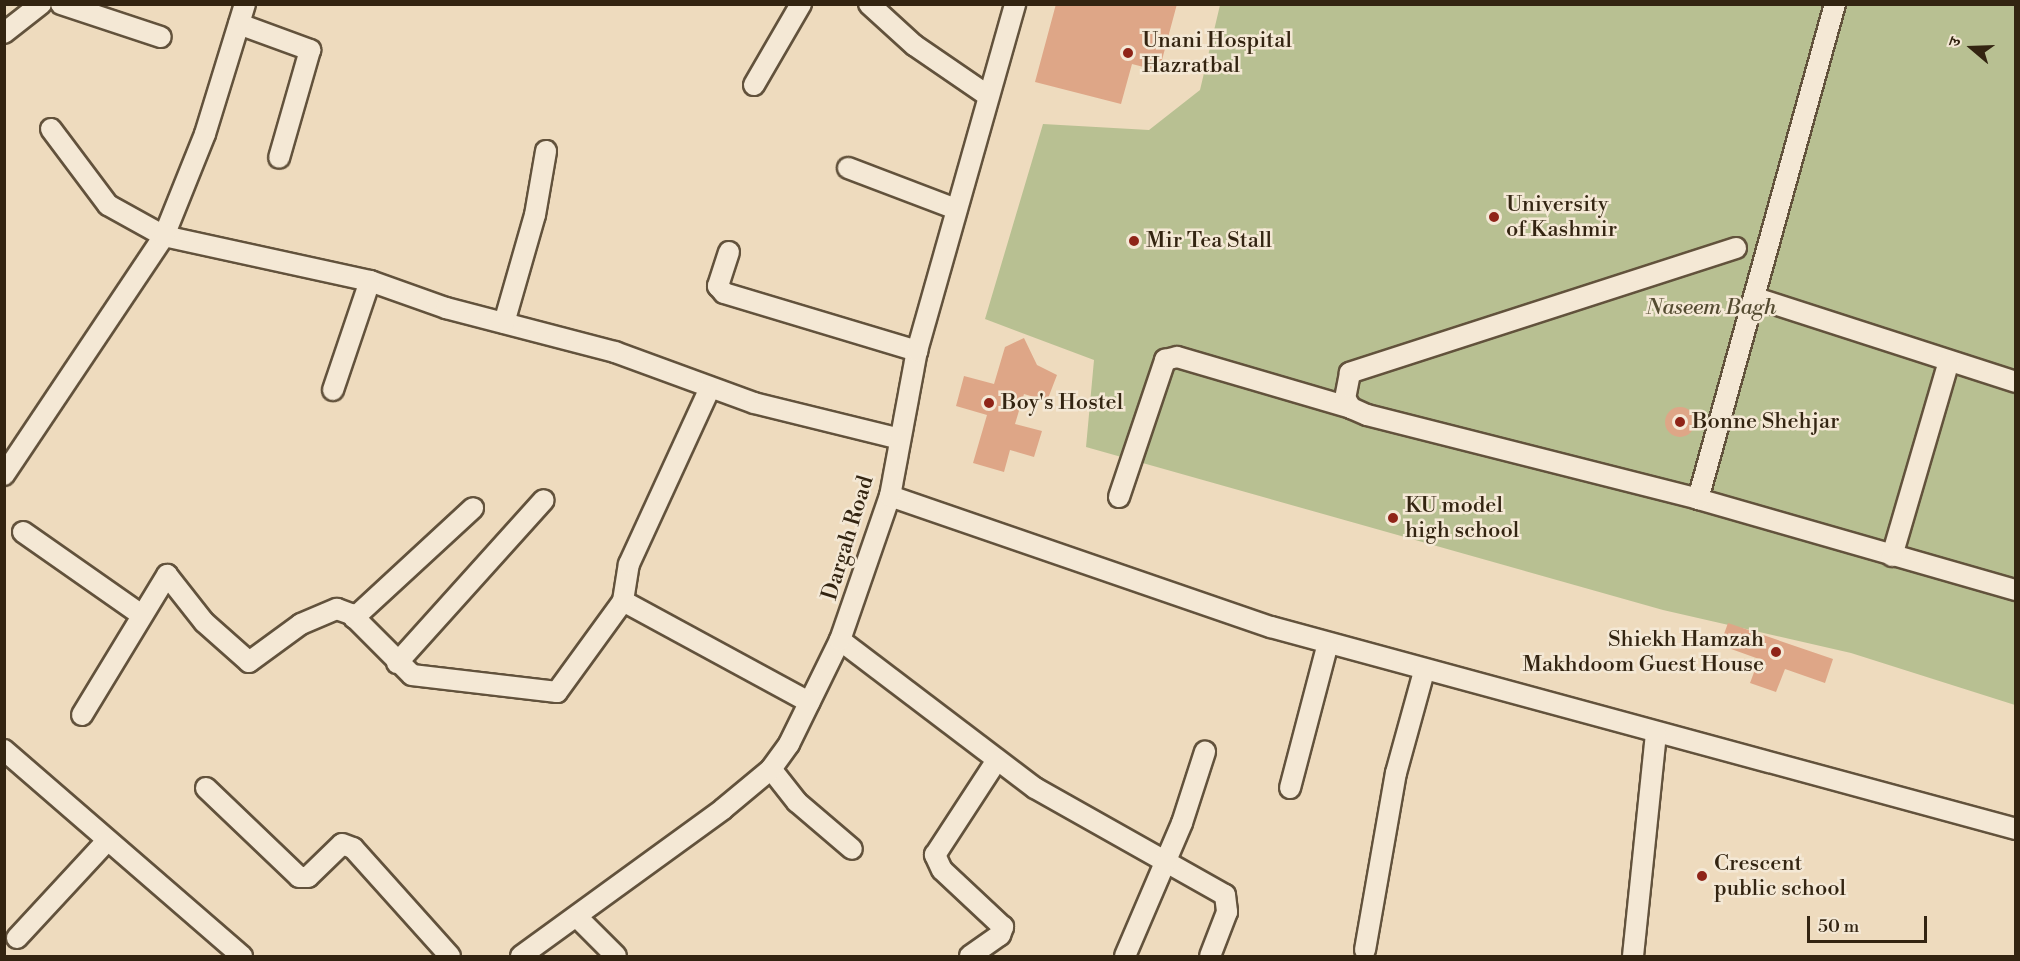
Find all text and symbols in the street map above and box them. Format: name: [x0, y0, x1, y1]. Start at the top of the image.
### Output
north arrow: [1942, 18, 2002, 78]
place label: Unani Hospital Hazratbal: [1142, 27, 1292, 78]
text: उ: [1944, 35, 1966, 49]
marker: Unani Hospital Hazratbal: [1119, 44, 1137, 62]
place label: University of Kashmir: [1506, 191, 1617, 242]
marker: University of Kashmir: [1487, 210, 1501, 224]
place label: Mir Tea Stall: [1146, 228, 1272, 254]
marker: Mir Tea Stall: [1127, 234, 1141, 248]
park label: Naseem Bagh: [1646, 295, 1776, 321]
place label: Boy's Hostel: [1001, 390, 1123, 416]
marker: Boy's Hostel: [982, 396, 996, 410]
place label: Bonne Shehjar: [1692, 409, 1840, 435]
marker: Bonne Shehjar: [1673, 415, 1687, 429]
street label: Dargah Road: [817, 473, 879, 603]
place label: KU model high school: [1405, 492, 1519, 544]
marker: KU model high school: [1386, 511, 1400, 525]
place label: Shiekh Hamzah Makhdoom Guest House: [1523, 626, 1764, 678]
marker: Shiekh Hamzah Makhdoom Guest House: [1769, 645, 1783, 659]
place label: Crescent public school: [1714, 850, 1846, 902]
marker: Crescent public school: [1695, 869, 1709, 883]
scale bar: [1810, 904, 1930, 942]
text: 50 m: [1818, 915, 1859, 938]

